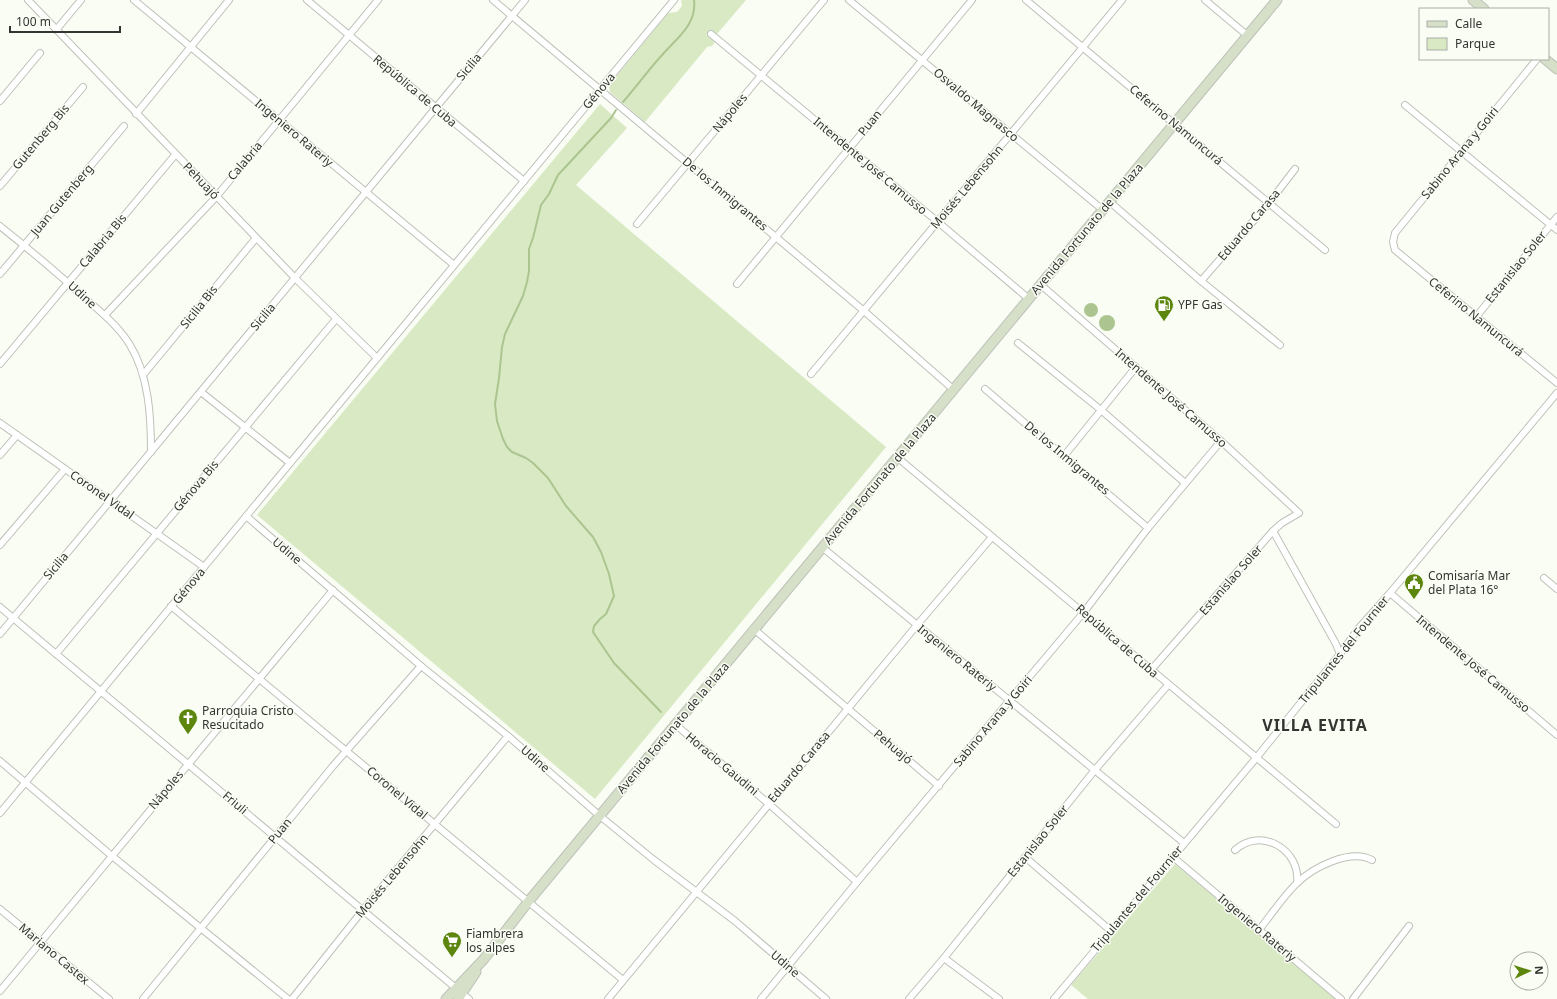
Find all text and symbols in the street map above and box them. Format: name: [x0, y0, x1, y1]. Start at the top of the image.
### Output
scale bar: [10, 8, 120, 34]
legend: [1419, 8, 1549, 60]
text: 100 m: [16, 13, 51, 30]
text: Calle: [1455, 15, 1483, 32]
text: Parque: [1455, 35, 1496, 52]
street label: Sicilia: [452, 49, 485, 84]
street label: República de Cuba: [370, 50, 461, 131]
street label: Osvaldo Magnasco: [930, 64, 1023, 145]
street label: Génova: [578, 69, 619, 113]
street label: Ceferino Namuncurá: [1126, 80, 1227, 169]
street label: Nápoles: [708, 89, 751, 136]
street label: Ingeniero Rateriy: [252, 95, 338, 171]
street label: Gutenberg Bis: [8, 100, 73, 173]
street label: Sabino Arana y Goiri: [1417, 103, 1502, 202]
street label: Puan: [854, 106, 885, 139]
street label: Intendente José Camusso: [810, 113, 931, 218]
street label: Calabria: [223, 137, 266, 184]
street label: Moisés Lebensohn: [926, 141, 1007, 232]
street label: De los Inmigrantes: [679, 153, 772, 235]
street label: Pehuajó: [179, 158, 223, 203]
street label: Avenida Fortunato de la Plaza: [1026, 159, 1147, 298]
street label: Juan Gutenberg: [26, 160, 97, 240]
street label: Eduardo Carasa: [1214, 185, 1284, 264]
street label: Calabria Bis: [75, 210, 131, 271]
street label: Estanislao Soler: [1481, 227, 1550, 306]
street label: Ceferino Namuncurá: [1425, 273, 1527, 360]
street label: Udine: [64, 277, 101, 312]
street label: Sicilia Bis: [176, 281, 221, 332]
fuel station icon: YPF Gas: [1153, 294, 1175, 322]
place label: YPF Gas: [1178, 296, 1223, 313]
street label: Sicilia: [246, 299, 279, 334]
street label: Intendente José Camusso: [1112, 344, 1231, 451]
street label: Avenida Fortunato de la Plaza: [819, 409, 940, 548]
street label: De los Inmigrantes: [1021, 417, 1114, 499]
street label: Génova Bis: [169, 456, 222, 515]
street label: Coronel Vidal: [67, 466, 138, 523]
street label: Udine: [269, 533, 306, 568]
street label: Estanislao Soler: [1195, 541, 1266, 619]
street label: Sicilia: [39, 548, 72, 583]
street label: Génova: [168, 564, 209, 608]
place label: Comisaría Mar del Plata 16°: [1428, 567, 1510, 598]
public building icon: Comisaría Mar del Plata 16°: [1403, 572, 1425, 600]
street label: Tripulantes del Fournier: [1295, 592, 1393, 707]
street label: República de Cuba: [1072, 600, 1162, 681]
street label: Intendente José Camusso: [1413, 611, 1534, 716]
street label: Ingeniero Rateriy: [914, 620, 1001, 695]
street label: Avenida Fortunato de la Plaza: [612, 658, 733, 797]
street label: Sabino Arana y Goiri: [949, 671, 1036, 770]
place label: Parroquia Cristo Resucitado: [202, 702, 294, 733]
church icon: Parroquia Cristo Resucitado: [177, 707, 199, 735]
district label: VILLA EVITA: [1262, 714, 1368, 736]
street label: Pehuajó: [870, 725, 916, 768]
street label: Eduardo Carasa: [764, 727, 834, 806]
street label: Horacio Gaudini: [682, 728, 763, 799]
street label: Udine: [517, 741, 554, 776]
street label: Coronel Vidal: [363, 762, 431, 823]
street label: Nápoles: [144, 766, 187, 813]
street label: Friuli: [219, 787, 251, 818]
street label: Estanislao Soler: [1003, 801, 1072, 880]
street label: Puan: [264, 814, 295, 847]
street label: Moisés Lebensohn: [351, 830, 432, 921]
street label: Tripulantes del Fournier: [1087, 842, 1186, 956]
street label: Ingeniero Rateriy: [1215, 890, 1301, 966]
street label: Mariano Castex: [15, 919, 94, 989]
place label: Fiambrera los alpes: [466, 925, 524, 956]
supermarket icon: Fiambrera los alpes: [441, 930, 463, 958]
street label: Udine: [767, 946, 804, 981]
north arrow: [1509, 951, 1549, 991]
text: N: [1532, 965, 1547, 975]

